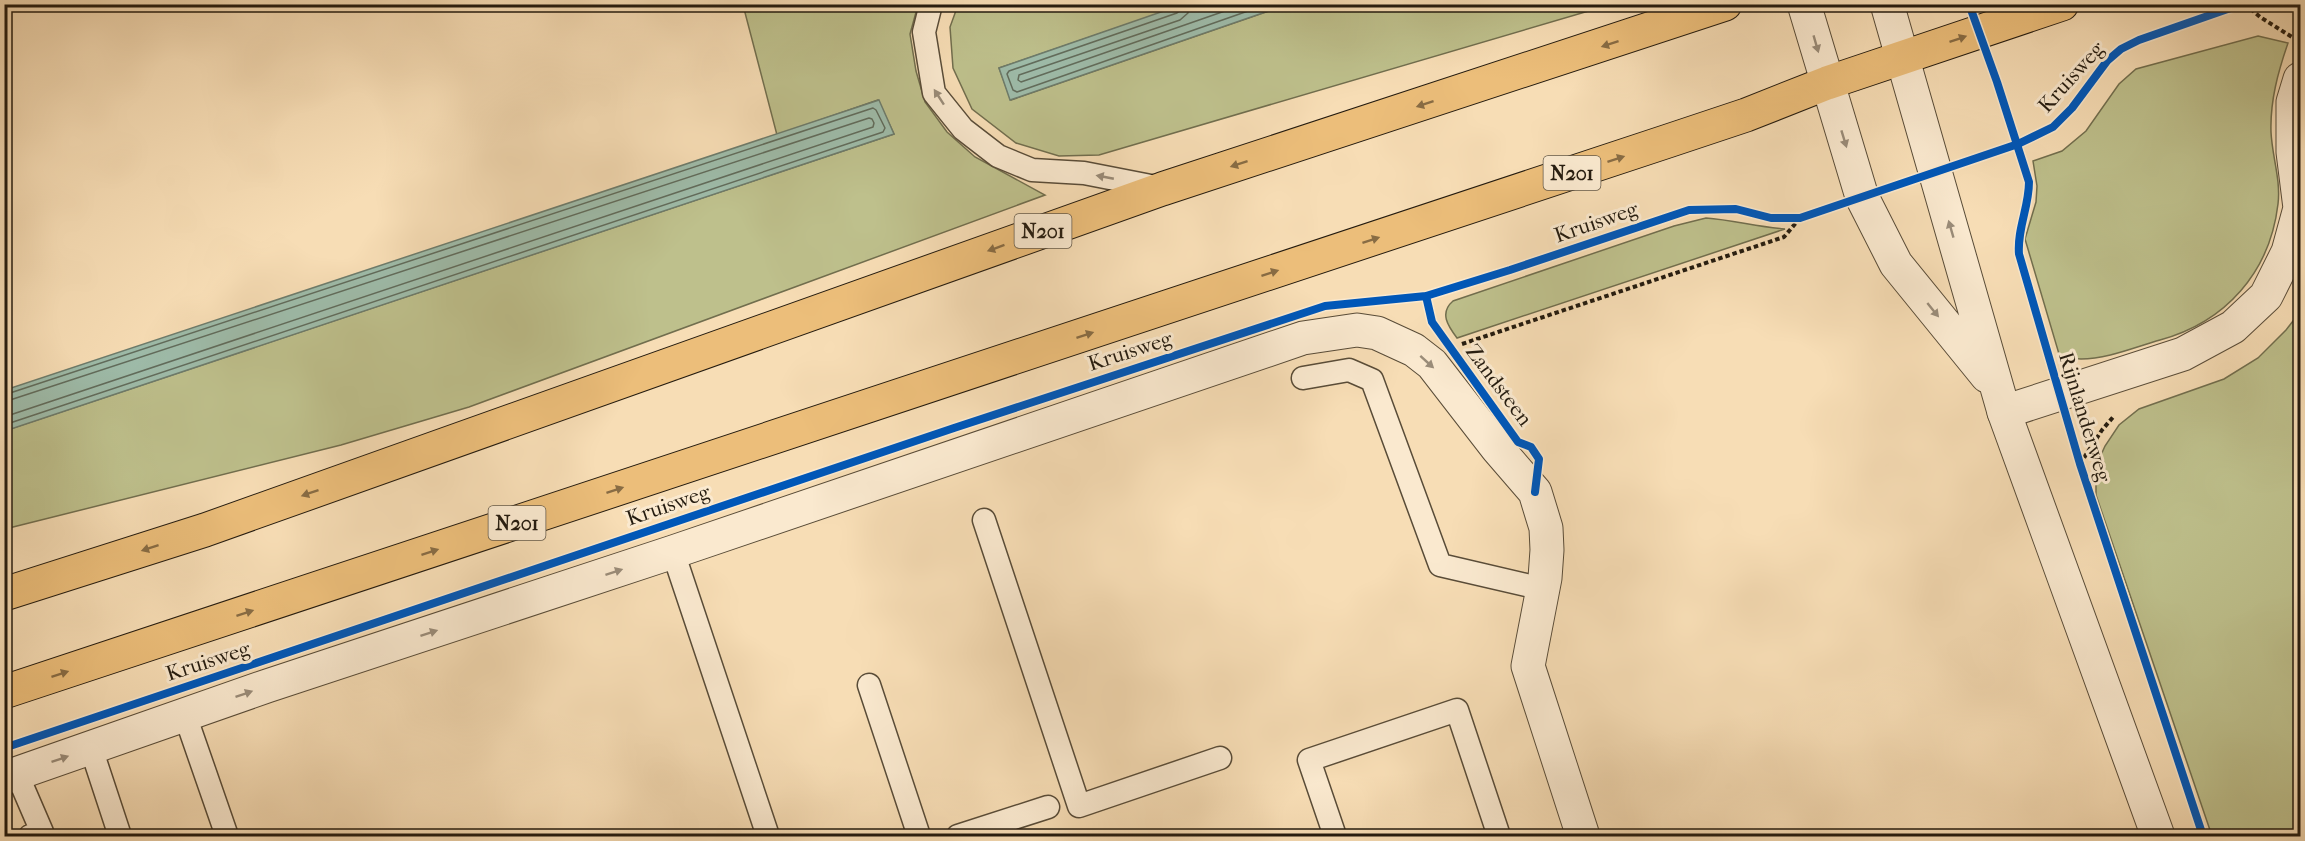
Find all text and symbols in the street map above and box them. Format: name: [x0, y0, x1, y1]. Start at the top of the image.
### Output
one-way arrow: [1949, 33, 1967, 43]
one-way arrow: [1812, 35, 1821, 53]
street label: Kruisweg: [2033, 36, 2110, 117]
one-way arrow: [1601, 39, 1619, 49]
one-way arrow: [933, 89, 944, 105]
one-way arrow: [1416, 99, 1434, 109]
one-way arrow: [1840, 130, 1849, 148]
one-way arrow: [1607, 153, 1625, 163]
road number: N201: [1544, 156, 1600, 190]
one-way arrow: [1230, 159, 1248, 169]
one-way arrow: [1095, 172, 1114, 181]
street label: Kruisweg: [1551, 196, 1642, 247]
road number: N201: [1014, 214, 1072, 248]
one-way arrow: [1946, 220, 1956, 238]
one-way arrow: [1362, 234, 1380, 244]
one-way arrow: [987, 244, 1005, 254]
one-way arrow: [1261, 268, 1279, 278]
one-way arrow: [1927, 302, 1940, 318]
street label: Kruisweg: [1085, 326, 1176, 376]
one-way arrow: [1076, 330, 1094, 339]
street label: Zandsteen: [1461, 340, 1537, 430]
street label: Rijnlanderweg: [2054, 349, 2116, 485]
one-way arrow: [1420, 355, 1435, 369]
street label: Kruisweg: [623, 479, 714, 530]
one-way arrow: [606, 485, 624, 495]
one-way arrow: [301, 488, 319, 498]
road number: N201: [488, 506, 546, 540]
one-way arrow: [141, 544, 159, 553]
one-way arrow: [421, 546, 439, 556]
one-way arrow: [605, 566, 623, 576]
one-way arrow: [236, 607, 254, 617]
one-way arrow: [420, 627, 438, 637]
street label: Kruisweg: [163, 636, 254, 686]
one-way arrow: [51, 669, 69, 678]
one-way arrow: [235, 689, 253, 699]
one-way arrow: [51, 754, 69, 764]

